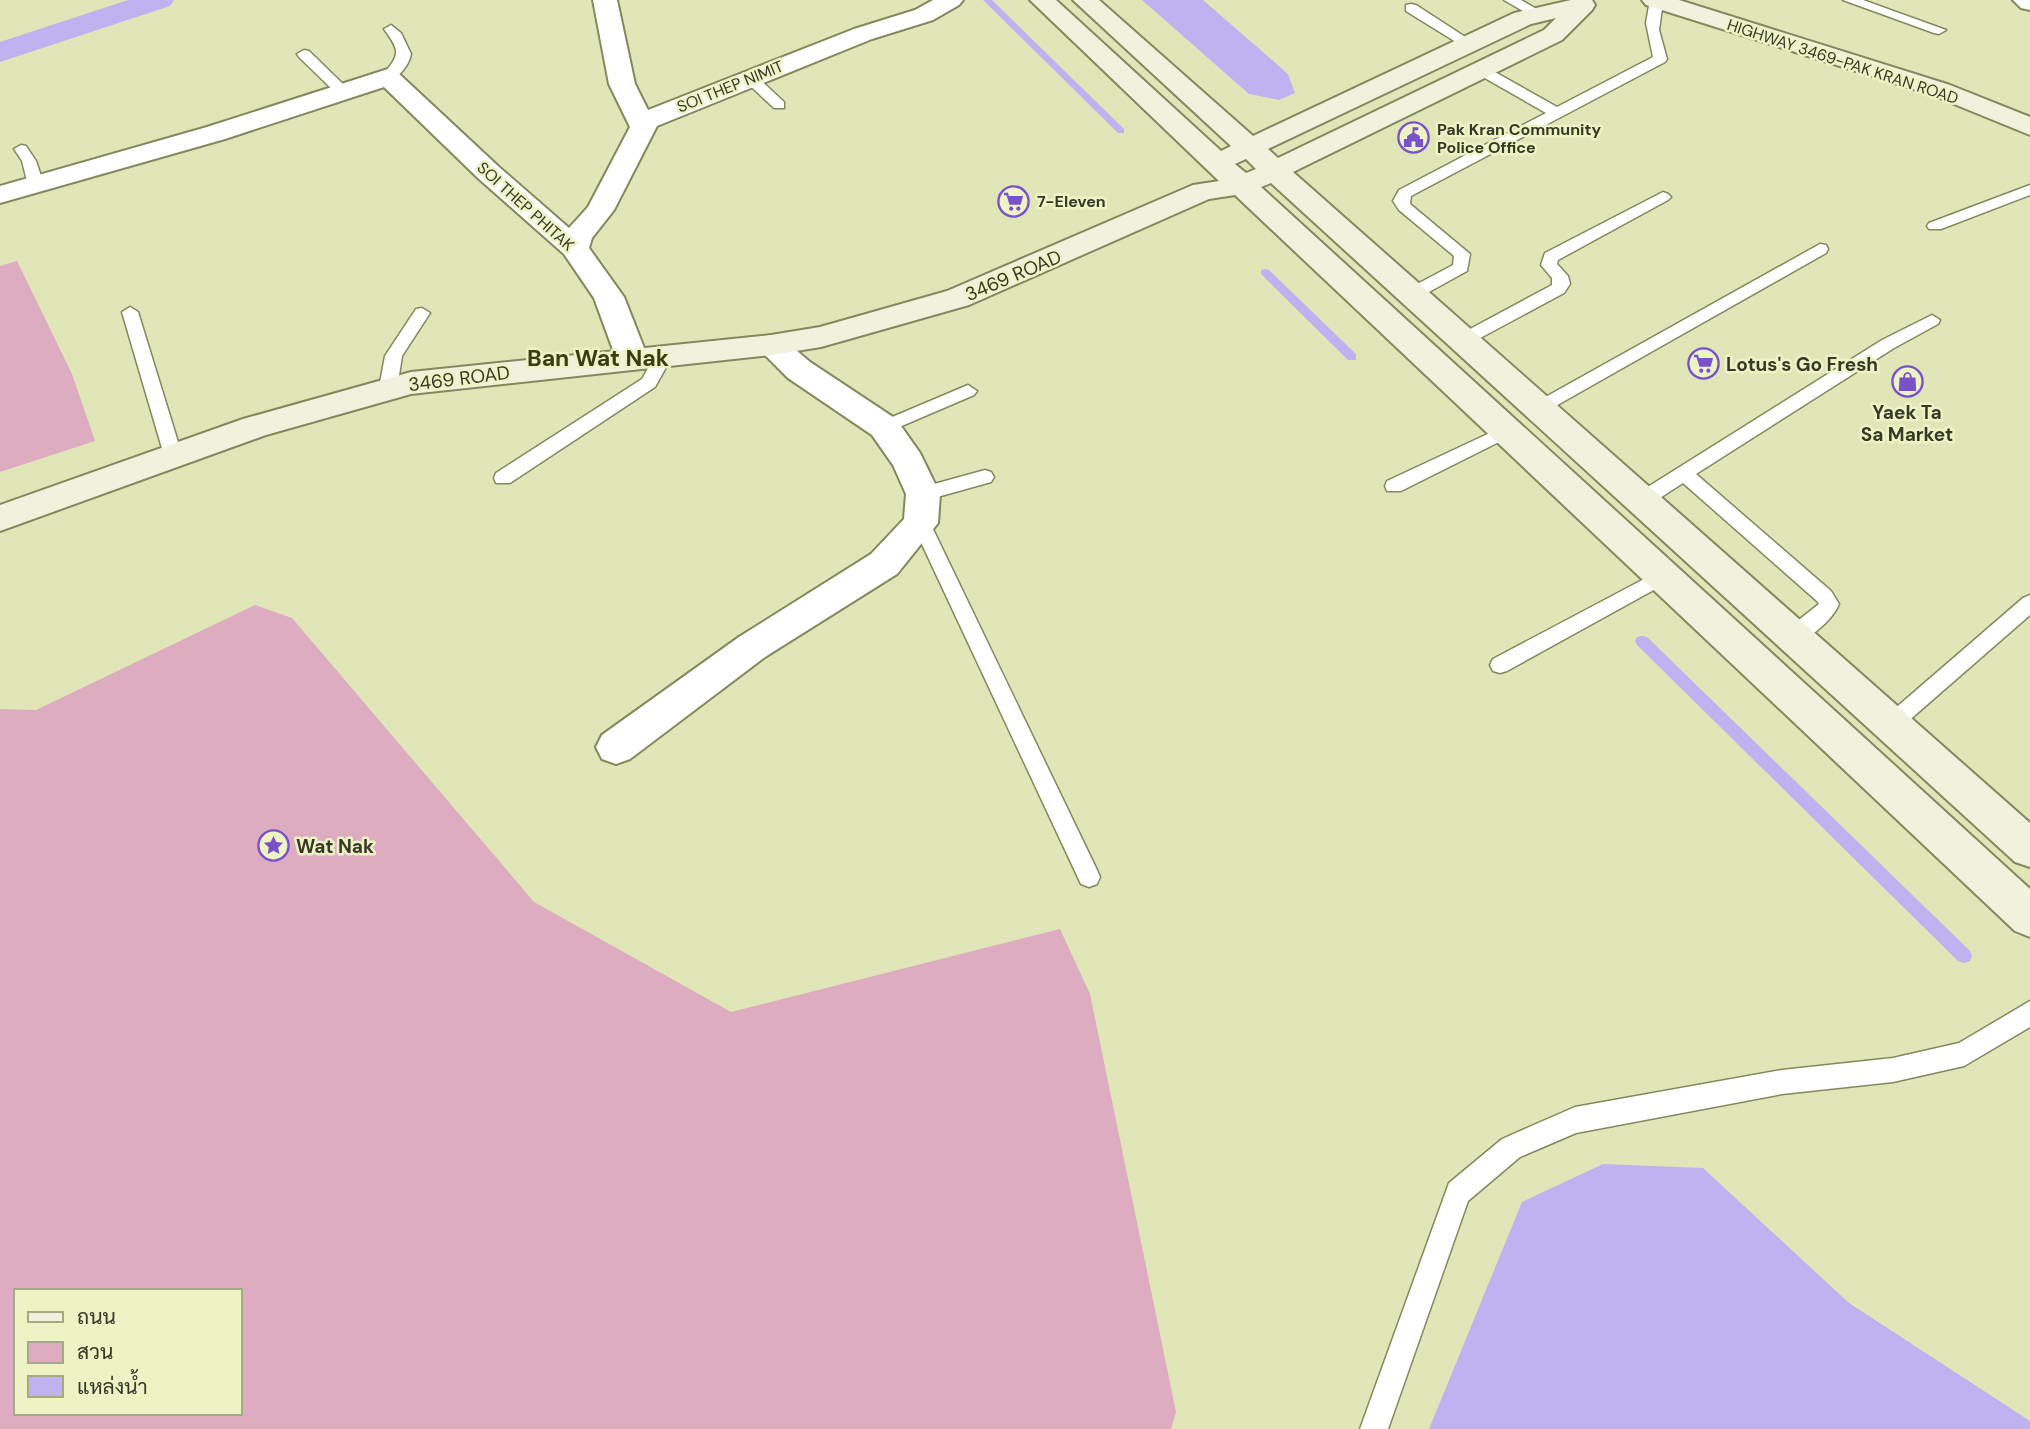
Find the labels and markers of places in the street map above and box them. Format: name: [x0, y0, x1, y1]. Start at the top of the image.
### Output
place label: Pak Kran Community Police Office: [1437, 119, 1601, 158]
public building icon: Pak Kran Community Police Office: [1397, 121, 1431, 155]
supermarket icon: 7-Eleven: [997, 184, 1031, 218]
place label: 7-Eleven: [1037, 191, 1106, 212]
supermarket icon: Lotus's Go Fresh: [1686, 347, 1720, 381]
place label: Lotus's Go Fresh: [1726, 352, 1878, 377]
shop icon: Yaek Ta Sa Market: [1890, 364, 1924, 398]
place label: Yaek Ta Sa Market: [1861, 400, 1953, 447]
place icon: Wat Nak: [256, 829, 290, 863]
place label: Wat Nak: [296, 834, 374, 859]

